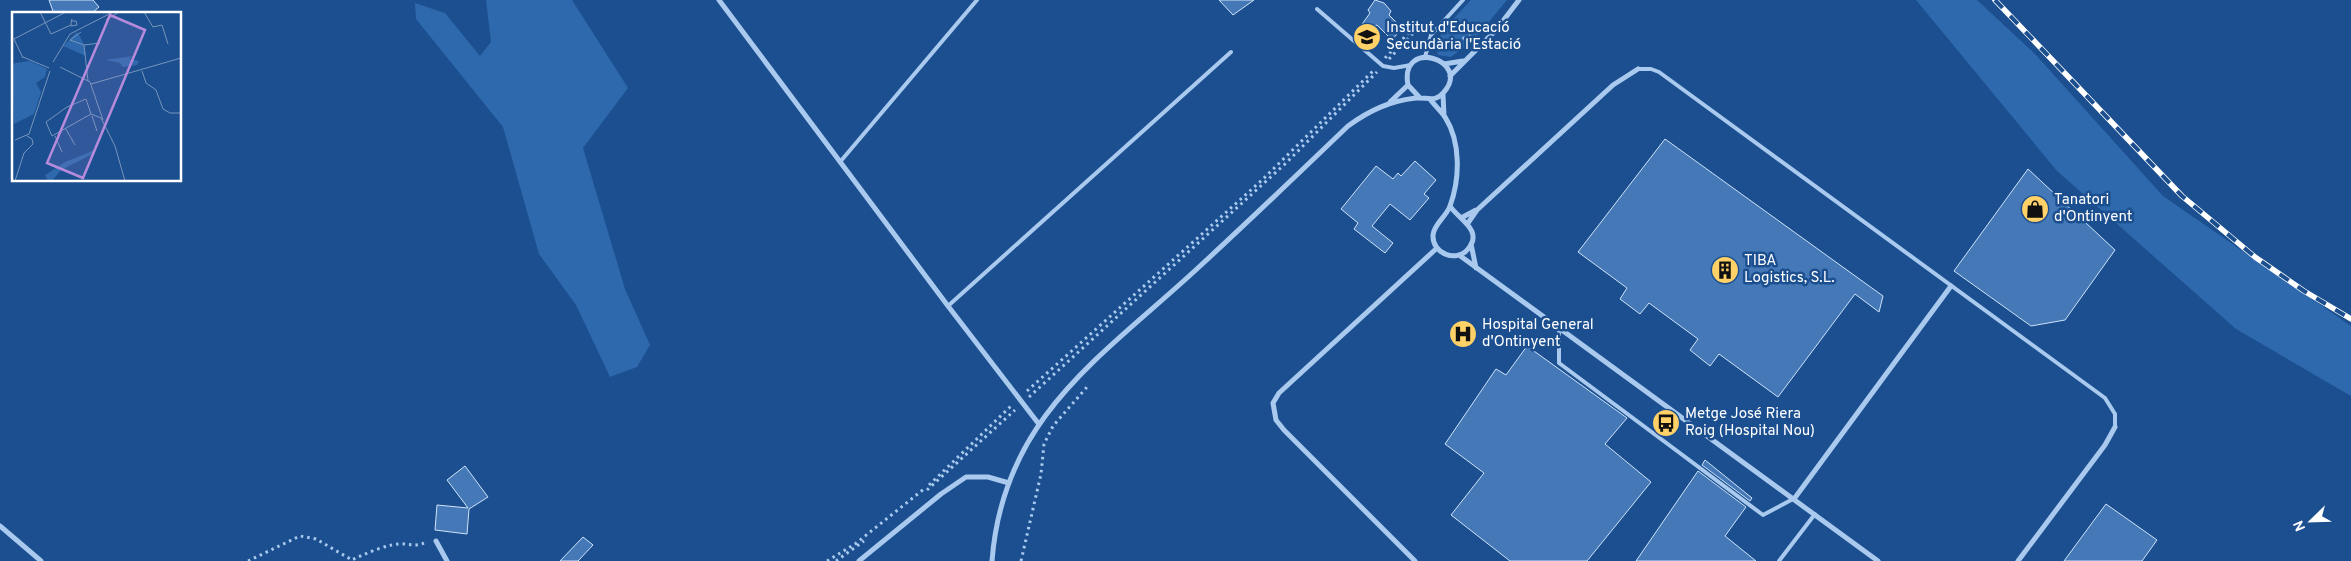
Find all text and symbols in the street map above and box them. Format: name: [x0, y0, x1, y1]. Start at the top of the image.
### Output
inset map: [12, 12, 181, 181]
place label: Institut d'Educació Secundària l'Estació: [1386, 19, 1521, 55]
school or university icon: Institut d'Educació Secundària l'Estació: [1352, 22, 1382, 52]
place label: Tanatori d'Ontinyent: [2054, 191, 2132, 227]
shop icon: Tanatori d'Ontinyent: [2020, 194, 2050, 224]
place label: TIBA Logistics, S.L.: [1744, 252, 1835, 288]
building icon: TIBA Logistics, S.L.: [1710, 255, 1740, 285]
place label: Hospital General d'Ontinyent: [1482, 316, 1594, 352]
hospital icon: Hospital General d'Ontinyent: [1448, 319, 1478, 349]
place label: Metge José Riera Roig (Hospital Nou): [1685, 405, 1815, 441]
bus stop icon: Metge José Riera Roig (Hospital Nou): [1651, 408, 1681, 438]
north arrow: [2286, 496, 2336, 546]
text: N: [2291, 518, 2310, 533]

